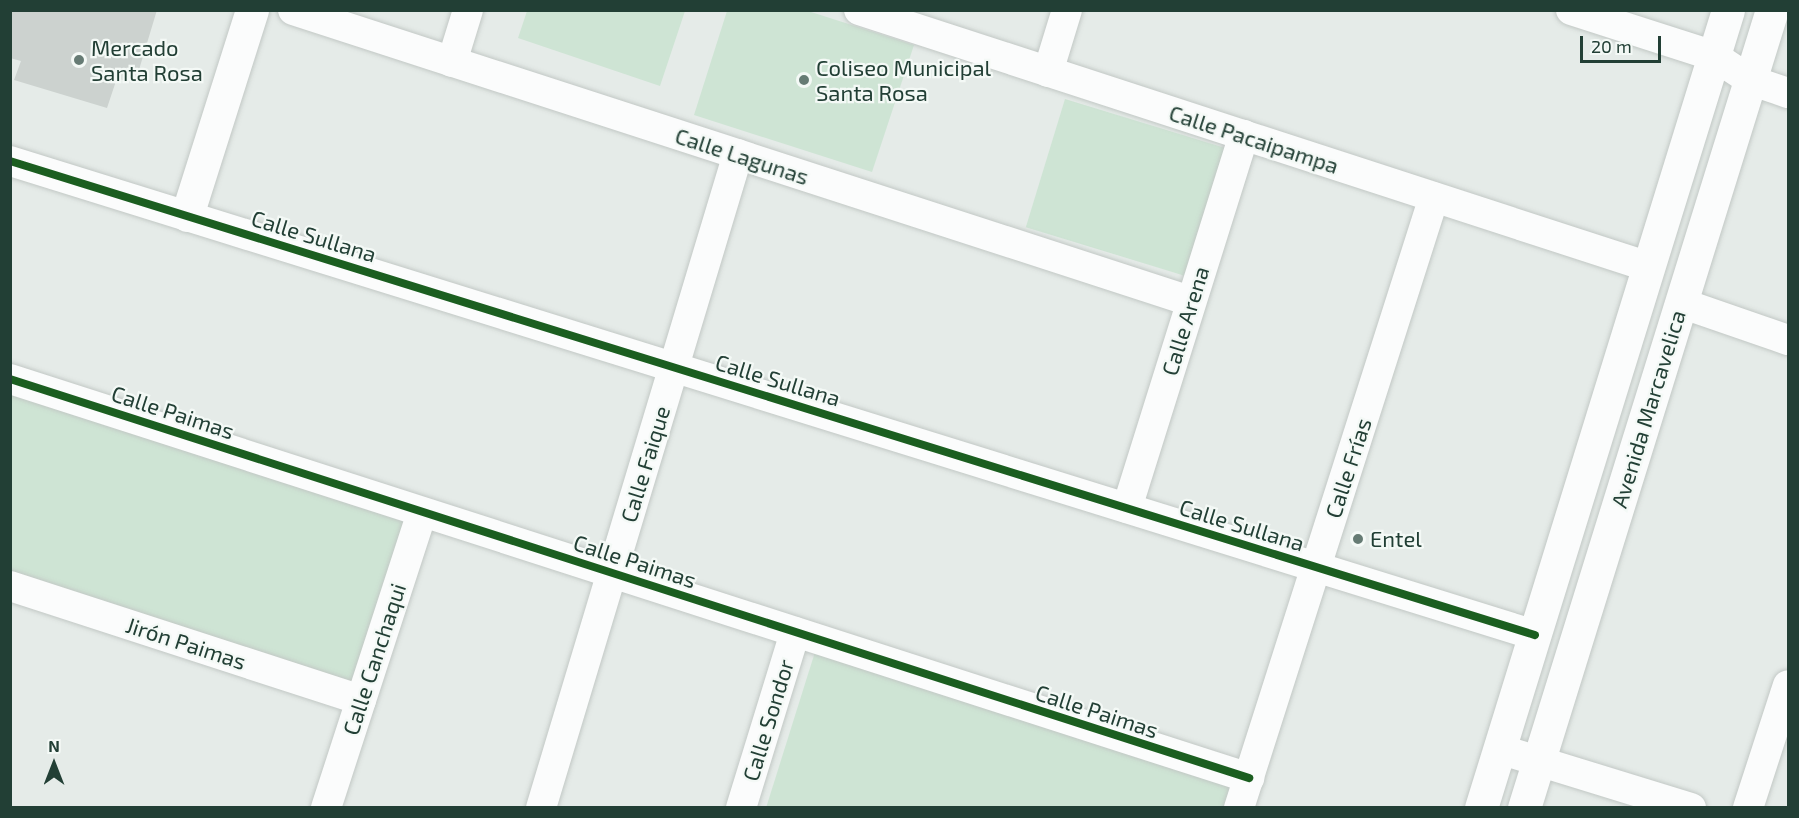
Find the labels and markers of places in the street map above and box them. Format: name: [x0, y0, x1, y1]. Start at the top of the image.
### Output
place label: Mercado Santa Rosa: [91, 34, 203, 86]
marker: Mercado Santa Rosa: [72, 53, 86, 67]
place label: Coliseo Municipal Santa Rosa: [816, 54, 991, 106]
marker: Coliseo Municipal Santa Rosa: [797, 73, 811, 87]
place label: Entel: [1370, 526, 1422, 552]
marker: Entel: [1351, 532, 1365, 546]

